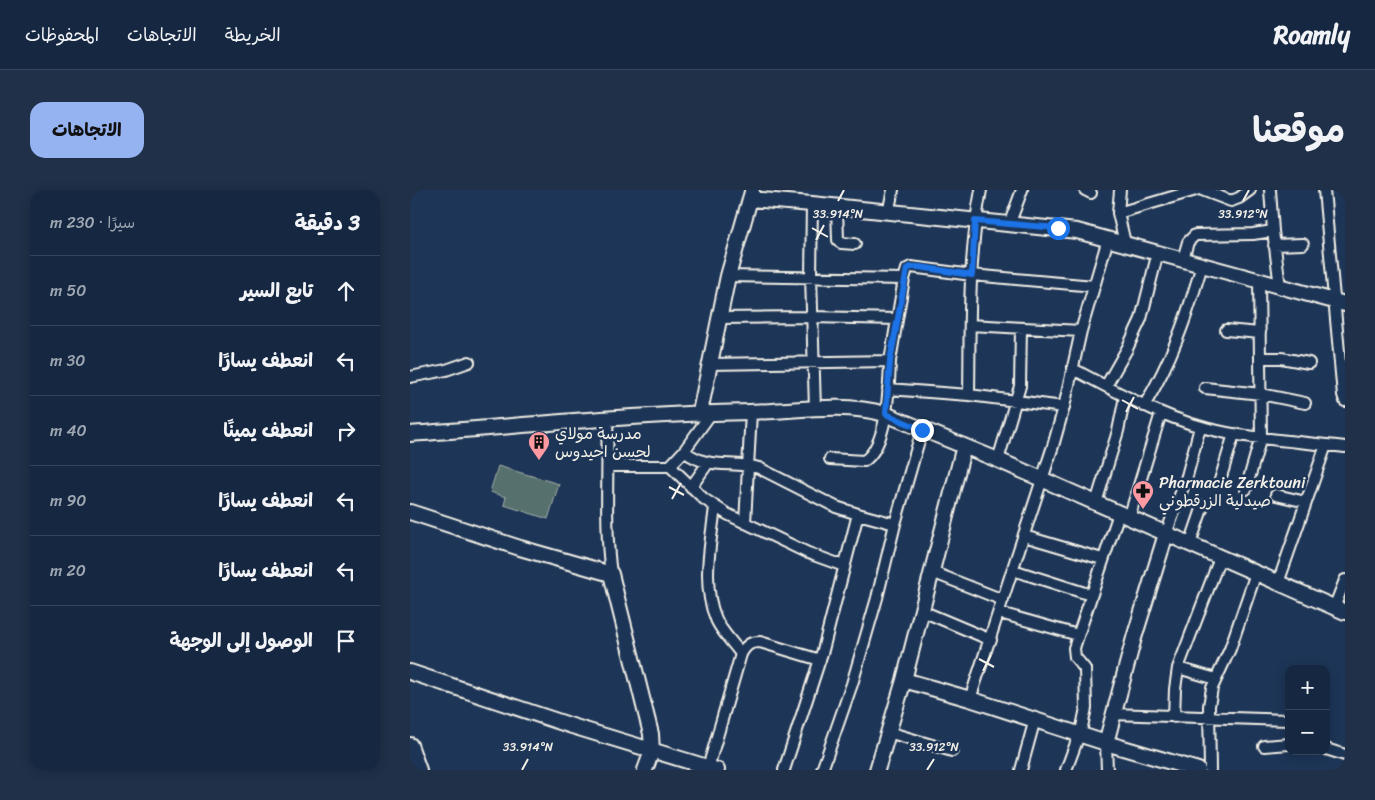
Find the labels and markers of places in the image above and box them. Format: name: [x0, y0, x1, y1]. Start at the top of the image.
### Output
place label: مدرسة مولاي لحسن احيدوس: [555, 419, 651, 466]
building icon: مدرسة مولاي لحسن احيدوس: [527, 430, 551, 461]
place label: Pharmacie Zerktouni صيدلية الزرقطوني: [1159, 468, 1306, 515]
pharmacy icon: Pharmacie Zerktouni صيدلية الزرقطوني: [1131, 479, 1155, 510]

